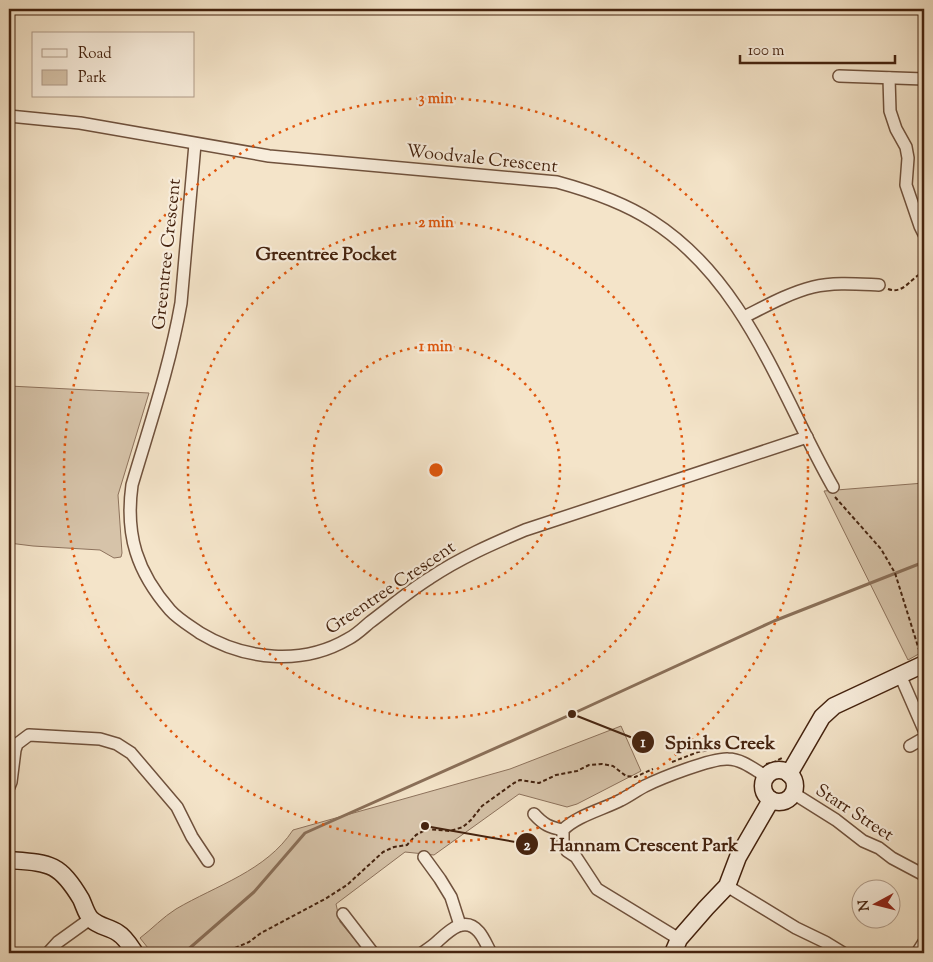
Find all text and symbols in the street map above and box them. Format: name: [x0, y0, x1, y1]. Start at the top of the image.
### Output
legend: [32, 32, 195, 98]
scale bar: [740, 32, 896, 64]
text: 100 m: [748, 41, 785, 62]
text: Road: [78, 44, 112, 65]
text: Park: [78, 68, 107, 89]
text: 3 min: [419, 89, 454, 110]
street label: Woodvale Crescent: [405, 139, 559, 181]
street label: Greentree Crescent: [147, 177, 189, 331]
text: 2 min: [418, 213, 454, 234]
district label: Greentree Pocket: [256, 242, 397, 269]
text: 1 min: [419, 337, 453, 358]
centre of rings: [427, 461, 445, 479]
street label: Greentree Crescent: [321, 535, 461, 642]
callout: Spinks Creek: [630, 725, 786, 759]
text: Spinks Creek: [665, 731, 776, 758]
text: 1: [640, 733, 646, 754]
street label: Starr Street: [810, 779, 898, 849]
callout: Hannam Crescent Park: [514, 827, 748, 861]
text: Hannam Crescent Park: [550, 833, 739, 860]
text: 2: [523, 836, 531, 857]
north arrow: [850, 880, 900, 930]
text: N: [854, 899, 876, 912]

